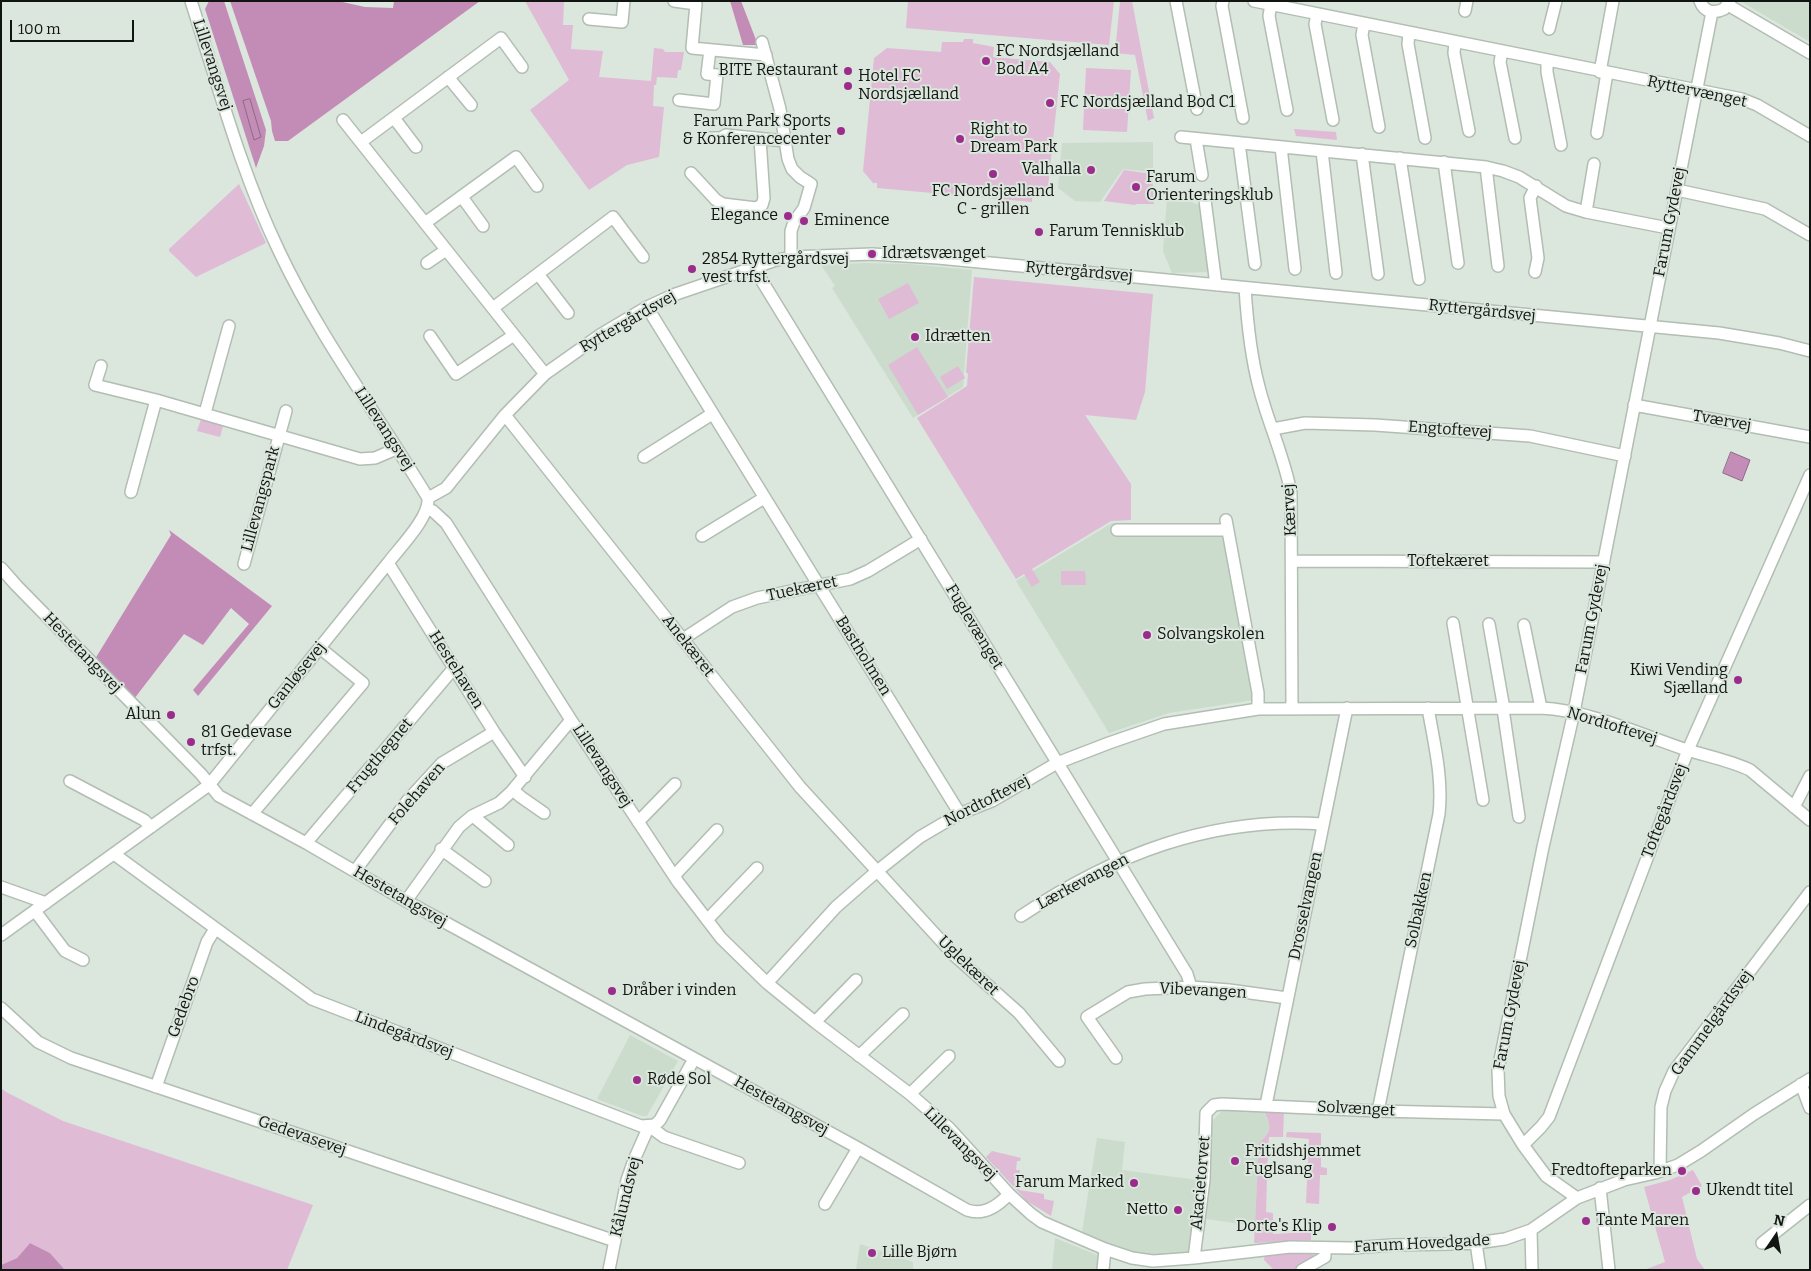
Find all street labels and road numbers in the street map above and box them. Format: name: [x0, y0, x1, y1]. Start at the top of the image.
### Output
street label: Lillevangsvej: [188, 17, 236, 113]
street label: Ryttervænget: [1645, 72, 1749, 112]
street label: Farum Gydevej: [1650, 166, 1690, 278]
street label: Ryttergårdsvej: [1025, 258, 1133, 286]
street label: Ryttergårdsvej: [577, 287, 679, 357]
street label: Ryttergårdsvej: [1427, 296, 1537, 326]
street label: Lillevangsvej: [350, 384, 418, 474]
street label: Tværvej: [1691, 406, 1753, 436]
street label: Engtoftevej: [1407, 417, 1493, 443]
street label: Lillevangspark: [238, 444, 284, 554]
street label: Kærvej: [1279, 483, 1301, 537]
street label: Toftekæret: [1407, 552, 1489, 572]
street label: Farum Gydevej: [1572, 563, 1612, 675]
street label: Tuekæret: [765, 572, 839, 606]
street label: Fuglevænget: [941, 581, 1007, 673]
street label: Hestetangsvej: [39, 609, 125, 697]
street label: Anekæret: [658, 611, 718, 681]
street label: Bastholmen: [831, 613, 895, 699]
street label: Hestehaven: [424, 627, 488, 713]
street label: Ganløsevej: [264, 638, 330, 714]
street label: Nordtoftevej: [1565, 703, 1659, 749]
street label: Frugthegnet: [343, 715, 417, 797]
street label: Lillevangsvej: [568, 721, 636, 811]
street label: Folehaven: [385, 759, 449, 829]
street label: Toftegårdsvej: [1638, 761, 1692, 861]
street label: Nordtoftevej: [941, 771, 1033, 831]
street label: Lærkevangen: [1034, 850, 1132, 914]
street label: Drosselvangen: [1285, 850, 1327, 962]
street label: Hestetangsvej: [350, 862, 450, 932]
street label: Solbakken: [1402, 870, 1436, 950]
street label: Uglekæret: [933, 932, 1003, 1000]
street label: Farum Gydevej: [1490, 959, 1530, 1071]
street label: Gammelgårdsvej: [1667, 966, 1757, 1080]
street label: Gedebro: [164, 974, 204, 1040]
street label: Vibevangen: [1159, 979, 1247, 1003]
street label: Lindegårdsvej: [352, 1007, 456, 1063]
street label: Hestetangsvej: [731, 1072, 831, 1140]
street label: Solvænget: [1316, 1097, 1396, 1121]
street label: Lillevangsvej: [920, 1104, 1000, 1184]
street label: Gedevasevej: [255, 1112, 349, 1160]
street label: Akacietorvet: [1187, 1135, 1215, 1231]
street label: Kålundsvej: [607, 1155, 645, 1239]
street label: Farum Hovedgade: [1354, 1231, 1490, 1257]

